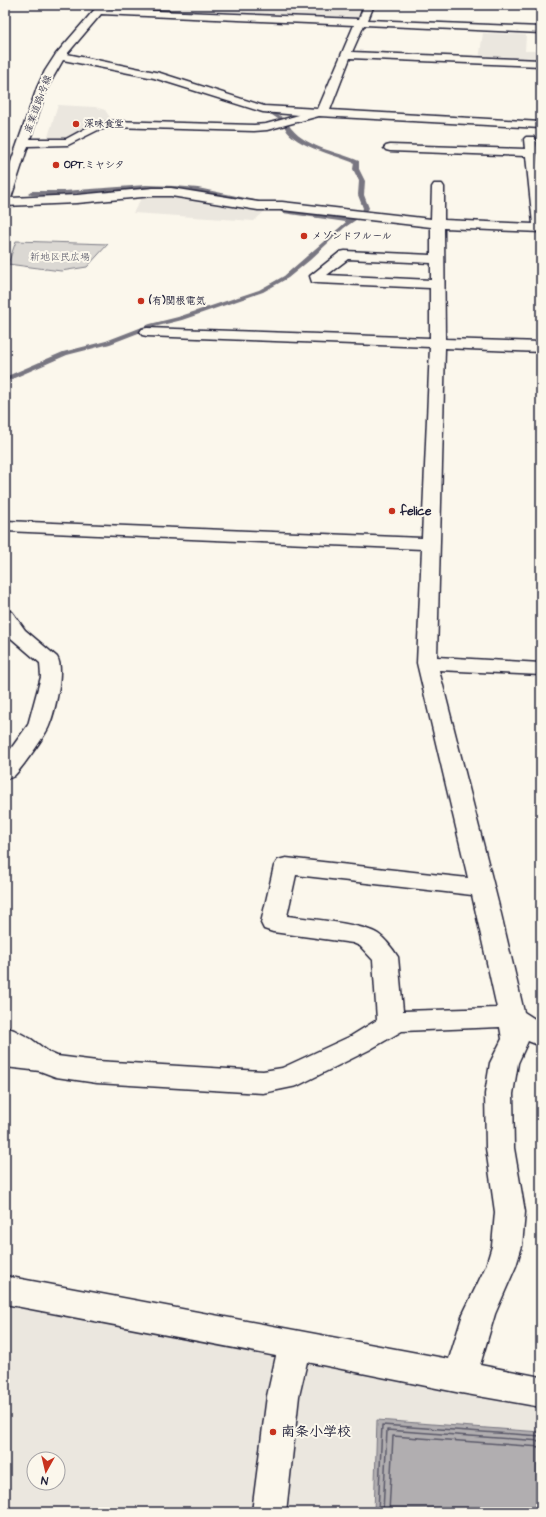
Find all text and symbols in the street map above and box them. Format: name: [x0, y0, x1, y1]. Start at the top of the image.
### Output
street label: 産業道路1号線: [21, 73, 55, 135]
place label: 深味食堂: [84, 117, 124, 131]
marker: 深味食堂: [71, 119, 81, 129]
place label: OPT.ミヤシタ: [64, 158, 125, 172]
marker: OPT.ミヤシタ: [51, 160, 61, 170]
place label: メゾンドフルール: [312, 229, 392, 243]
marker: メゾンドフルール: [299, 231, 309, 241]
park label: 新地区民広場: [30, 250, 90, 264]
place label: (有)関根電気: [148, 294, 206, 308]
marker: (有)関根電気: [136, 296, 146, 306]
place label: felice: [399, 503, 432, 520]
marker: felice: [387, 506, 397, 516]
place label: 南条小学校: [281, 1422, 351, 1442]
marker: 南条小学校: [268, 1427, 278, 1437]
north arrow: [26, 1451, 66, 1491]
text: N: [40, 1472, 49, 1488]

